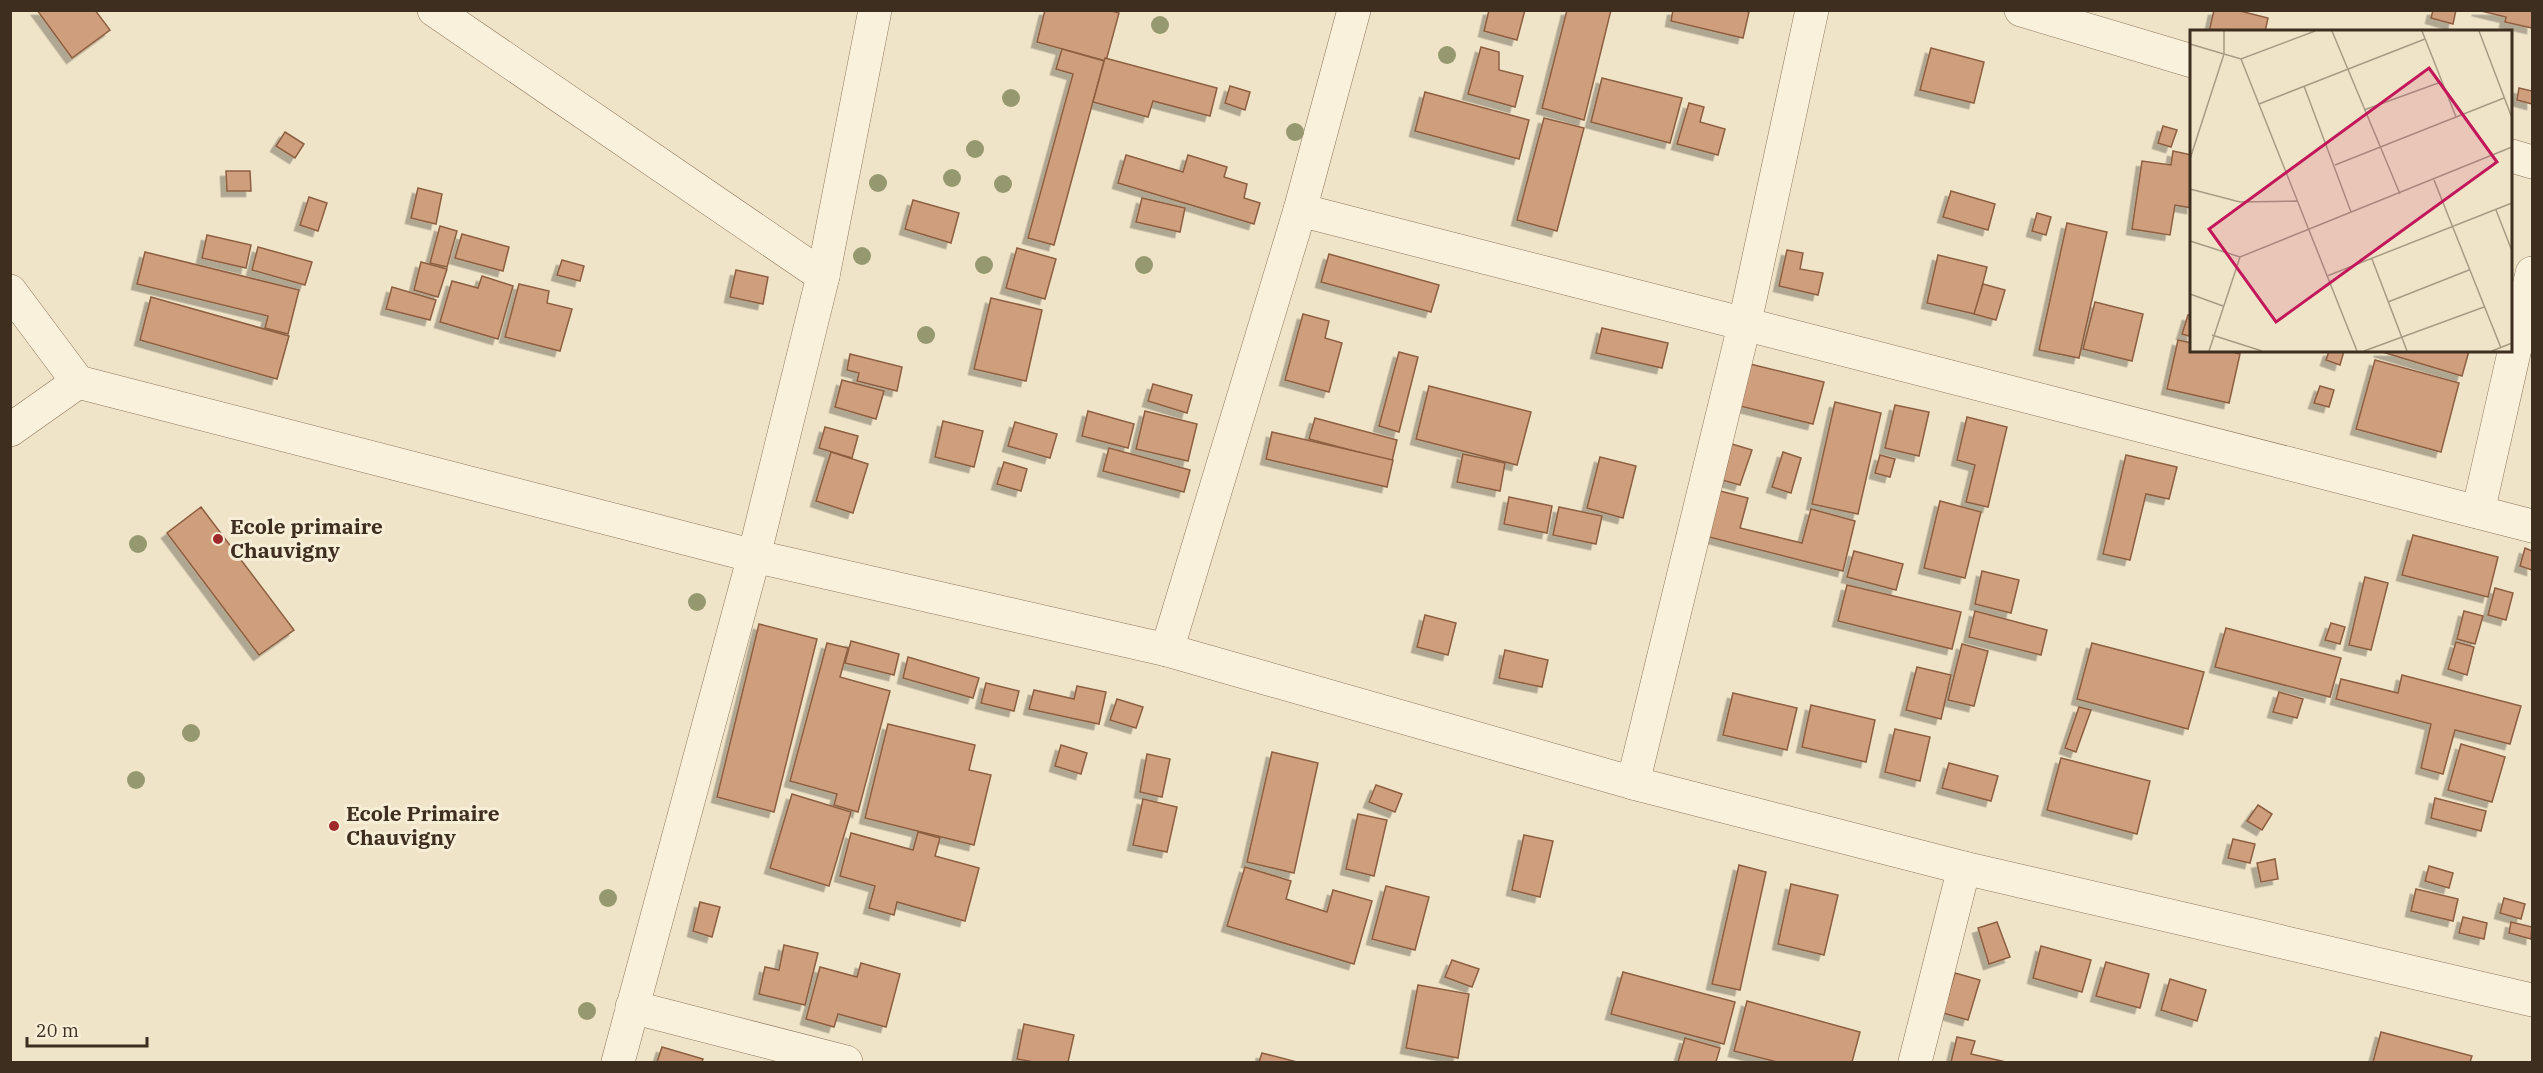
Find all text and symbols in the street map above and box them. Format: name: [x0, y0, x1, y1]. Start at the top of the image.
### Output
inset map: [2190, 30, 2513, 352]
place label: Ecole primaire Chauvigny: [230, 512, 383, 564]
marker: Ecole primaire Chauvigny: [211, 532, 225, 546]
place label: Ecole Primaire Chauvigny: [346, 799, 500, 851]
marker: Ecole Primaire Chauvigny: [327, 819, 341, 833]
scale bar: [27, 1010, 147, 1048]
text: 20 m: [36, 1019, 79, 1042]

